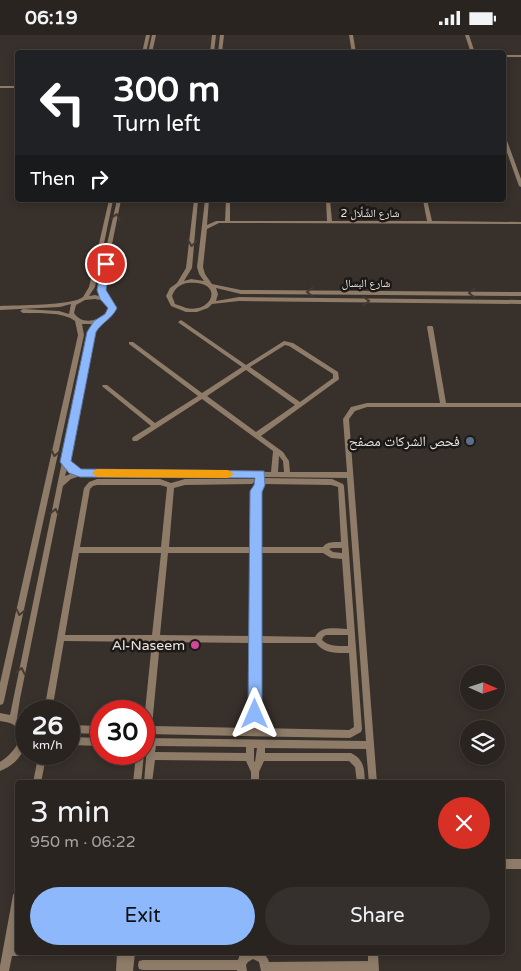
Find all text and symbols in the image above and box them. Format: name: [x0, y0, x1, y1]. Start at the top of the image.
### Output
text: 06:19: [25, 7, 78, 29]
text: 300 m: [113, 69, 220, 111]
icon: left: [30, 70, 95, 135]
text: Turn left: [113, 111, 201, 137]
icon: right: [85, 165, 113, 193]
text: Then: [30, 168, 75, 190]
street label: شارع الشَّلَّال 2: [340, 206, 400, 220]
one-way arrow: [110, 213, 120, 221]
one-way arrow: [187, 240, 198, 248]
pin: [85, 243, 127, 285]
icon: arrive: [92, 250, 120, 278]
street label: شارع البسال: [342, 277, 390, 290]
one-way arrow: [306, 287, 314, 297]
one-way arrow: [468, 288, 476, 298]
one-way arrow: [362, 296, 370, 306]
place label: فحص الشركات مصفح: [349, 433, 460, 451]
marker: فحص الشركات مصفح: [464, 435, 476, 447]
one-way arrow: [50, 449, 61, 458]
one-way arrow: [49, 508, 59, 517]
one-way arrow: [15, 608, 26, 616]
place label: Al-Naseem: [112, 637, 185, 654]
marker: Al-Naseem: [189, 639, 201, 651]
north arrow: [460, 665, 505, 710]
map controls: [460, 665, 505, 765]
one-way arrow: [16, 667, 26, 676]
position arrow: [228, 687, 280, 739]
speed limit sign: 30: [90, 700, 155, 765]
text: 26: [32, 711, 63, 741]
button: layers: [460, 720, 505, 765]
text: km/h: [32, 738, 63, 752]
text: 3 min: [30, 794, 110, 831]
button: close: [438, 797, 490, 849]
text: 950 m · 06:22: [30, 832, 136, 852]
button: Exit: [30, 887, 255, 945]
button: Share: [265, 887, 490, 945]

